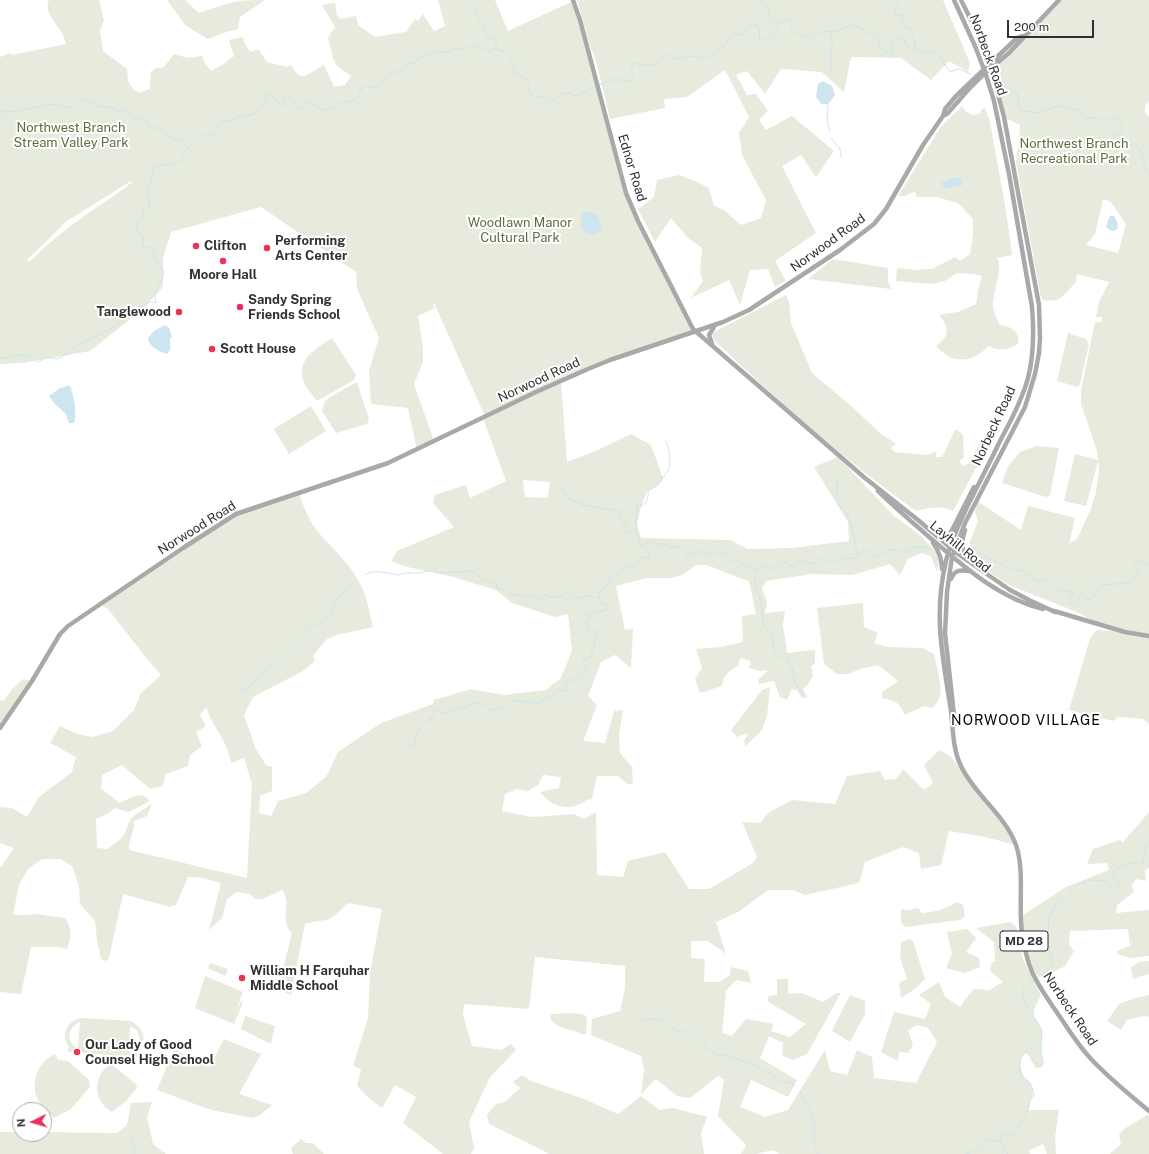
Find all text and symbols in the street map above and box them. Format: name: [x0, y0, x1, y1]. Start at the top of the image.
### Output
street label: Norbeck Road: [966, 12, 1010, 98]
scale bar: [1009, 12, 1096, 38]
text: 200 m: [1014, 20, 1049, 34]
park label: Northwest Branch Stream Valley Park: [13, 120, 129, 151]
street label: Ednor Road: [614, 132, 650, 204]
park label: Northwest Branch Recreational Park: [1020, 136, 1128, 167]
street label: Norwood Road: [788, 211, 868, 275]
park label: Woodlawn Manor Cultural Park: [468, 215, 572, 246]
place label: Performing Arts Center: [275, 233, 347, 264]
place label: Clifton: [204, 238, 246, 254]
marker: Clifton: [191, 241, 201, 251]
marker: Performing Arts Center: [262, 243, 272, 253]
marker: Moore Hall: [218, 256, 228, 266]
place label: Moore Hall: [189, 267, 257, 283]
place label: Sandy Spring Friends School: [248, 292, 341, 323]
marker: Sandy Spring Friends School: [235, 302, 245, 312]
place label: Tanglewood: [96, 304, 171, 320]
marker: Tanglewood: [174, 307, 184, 317]
place label: Scott House: [220, 341, 296, 357]
marker: Scott House: [207, 344, 217, 354]
street label: Norwood Road: [495, 354, 583, 406]
street label: Norbeck Road: [969, 384, 1019, 468]
street label: Norwood Road: [155, 498, 239, 558]
street label: Layhill Road: [926, 518, 994, 576]
district label: NORWOOD VILLAGE: [951, 713, 1101, 729]
road number: MD 28: [1000, 931, 1048, 951]
place label: William H Farquhar Middle School: [250, 963, 369, 994]
street label: Norbeck Road: [1040, 969, 1100, 1049]
marker: William H Farquhar Middle School: [237, 973, 247, 983]
place label: Our Lady of Good Counsel High School: [85, 1037, 214, 1068]
marker: Our Lady of Good Counsel High School: [72, 1047, 82, 1057]
north arrow: [12, 1102, 52, 1142]
text: N: [15, 1118, 27, 1128]

